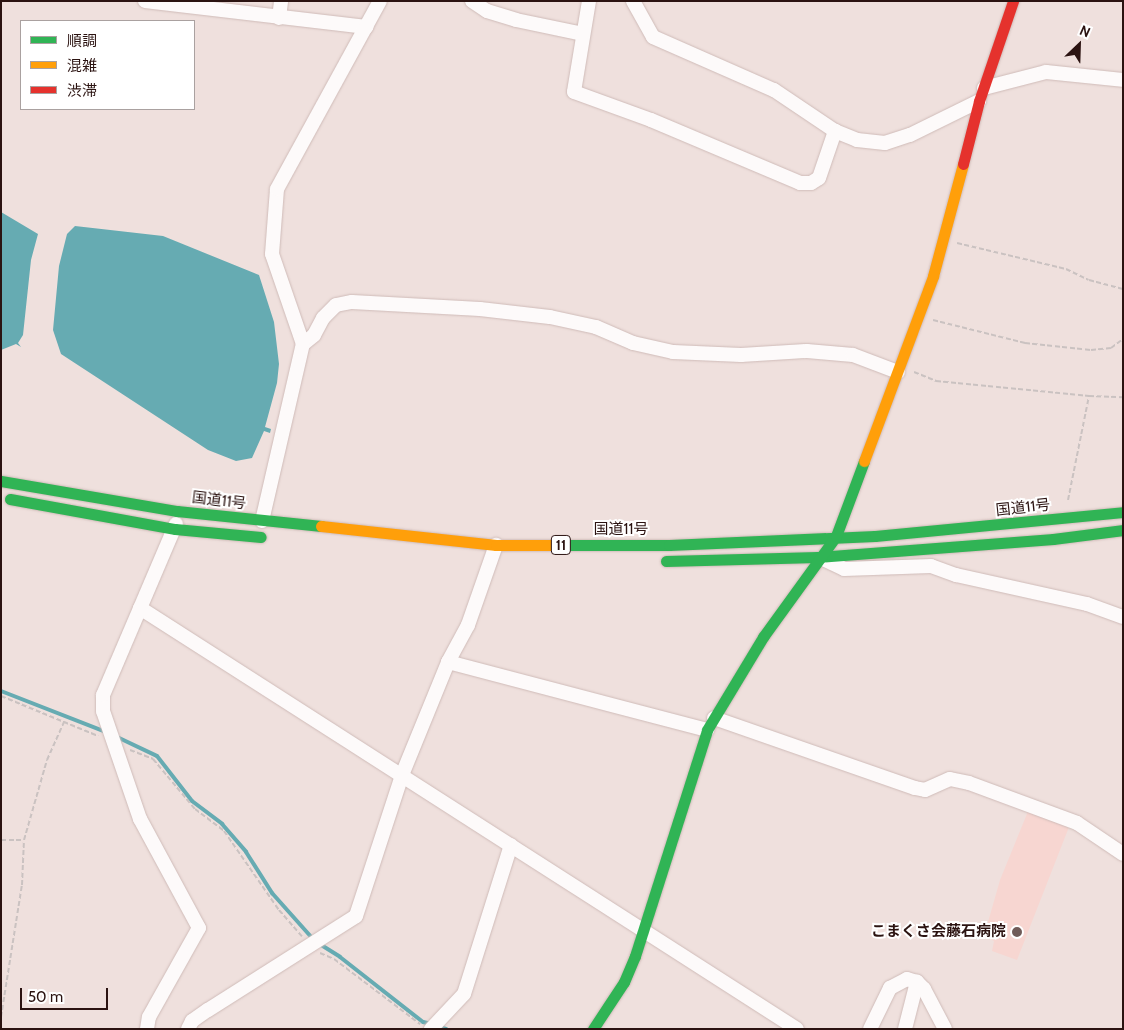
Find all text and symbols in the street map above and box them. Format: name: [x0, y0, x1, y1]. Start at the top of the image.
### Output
legend: [20, 20, 195, 110]
north arrow: [1054, 20, 1104, 70]
text: N: [1077, 21, 1093, 42]
text: 順調: [67, 32, 97, 50]
text: 混雑: [67, 57, 97, 75]
text: 渋滞: [67, 82, 97, 100]
street label: 国道11号: [191, 489, 247, 513]
street label: 国道11号: [995, 496, 1051, 520]
street label: 国道11号: [594, 521, 648, 539]
road number: 11: [550, 534, 572, 556]
place label: こまくさ会藤石病院: [871, 923, 1006, 941]
marker: こまくさ会藤石病院: [1010, 925, 1024, 939]
scale bar: [22, 978, 110, 1010]
text: 50 m: [28, 988, 63, 1006]

